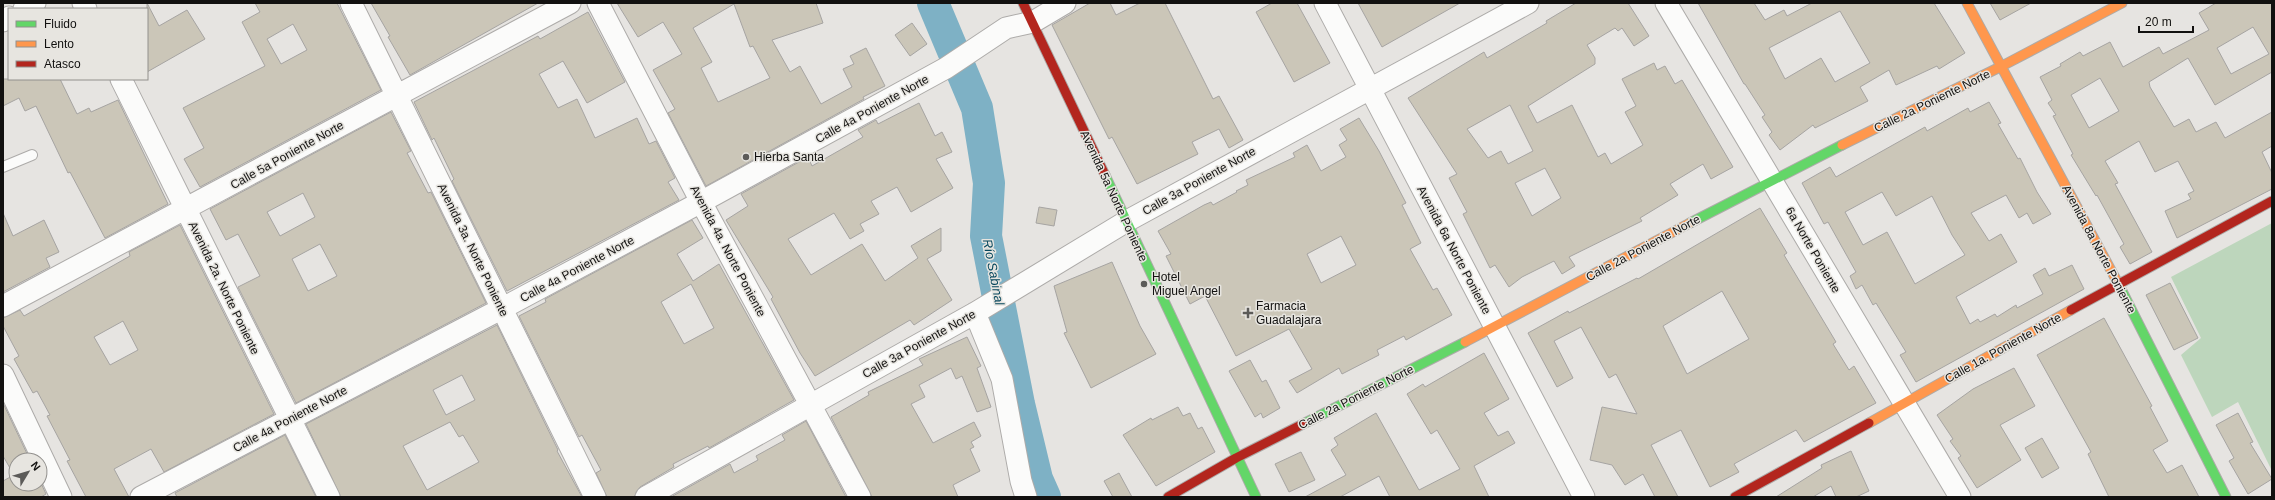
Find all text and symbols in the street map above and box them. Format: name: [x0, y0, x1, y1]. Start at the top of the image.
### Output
legend: [8, 8, 148, 80]
scale bar: [2139, 8, 2193, 34]
text: 20 m: [2145, 15, 2172, 29]
text: Fluido: [44, 17, 77, 31]
text: Lento: [44, 37, 74, 51]
text: Atasco: [44, 57, 81, 71]
street label: Calle 2a Poniente Norte: [1872, 67, 1993, 135]
street label: Calle 4a Poniente Norte: [813, 72, 931, 146]
street label: Calle 5a Poniente Norte: [228, 118, 346, 192]
street label: Avenida 5a Norte Poniente: [1077, 128, 1151, 264]
street label: Calle 3a Poniente Norte: [1140, 144, 1258, 218]
place label: Hierba Santa: [754, 150, 824, 164]
marker: Hierba Santa: [741, 152, 751, 162]
street label: Avenida 3a. Norte Poniente: [435, 181, 512, 319]
street label: Avenida 8a Norte Poniente: [2059, 182, 2139, 316]
street label: Avenida 4a. Norte Poniente: [687, 183, 769, 319]
street label: Avenida 6a Norte Poniente: [1414, 183, 1494, 317]
street label: 6a Norte Poniente: [1783, 205, 1843, 296]
street label: Calle 2a Poniente Norte: [1583, 212, 1703, 284]
street label: Avenida 2a. Norte Poniente: [186, 219, 263, 357]
street label: Calle 4a Poniente Norte: [517, 233, 637, 305]
water label: Río Sabinal: [980, 238, 1007, 308]
place label: Hotel Miguel Angel: [1152, 270, 1221, 298]
marker: Hotel Miguel Angel: [1139, 279, 1149, 289]
place label: Farmacia Guadalajara: [1256, 299, 1322, 327]
street label: Calle 3a Poniente Norte: [860, 307, 978, 381]
marker: Farmacia Guadalajara: [1243, 308, 1253, 318]
street label: Calle 1a. Poniente Norte: [1942, 310, 2064, 386]
street label: Calle 2a Poniente Norte: [1296, 362, 1416, 432]
street label: Calle 4a Poniente Norte: [230, 383, 350, 455]
north arrow: [8, 452, 48, 492]
text: N: [29, 459, 43, 473]

